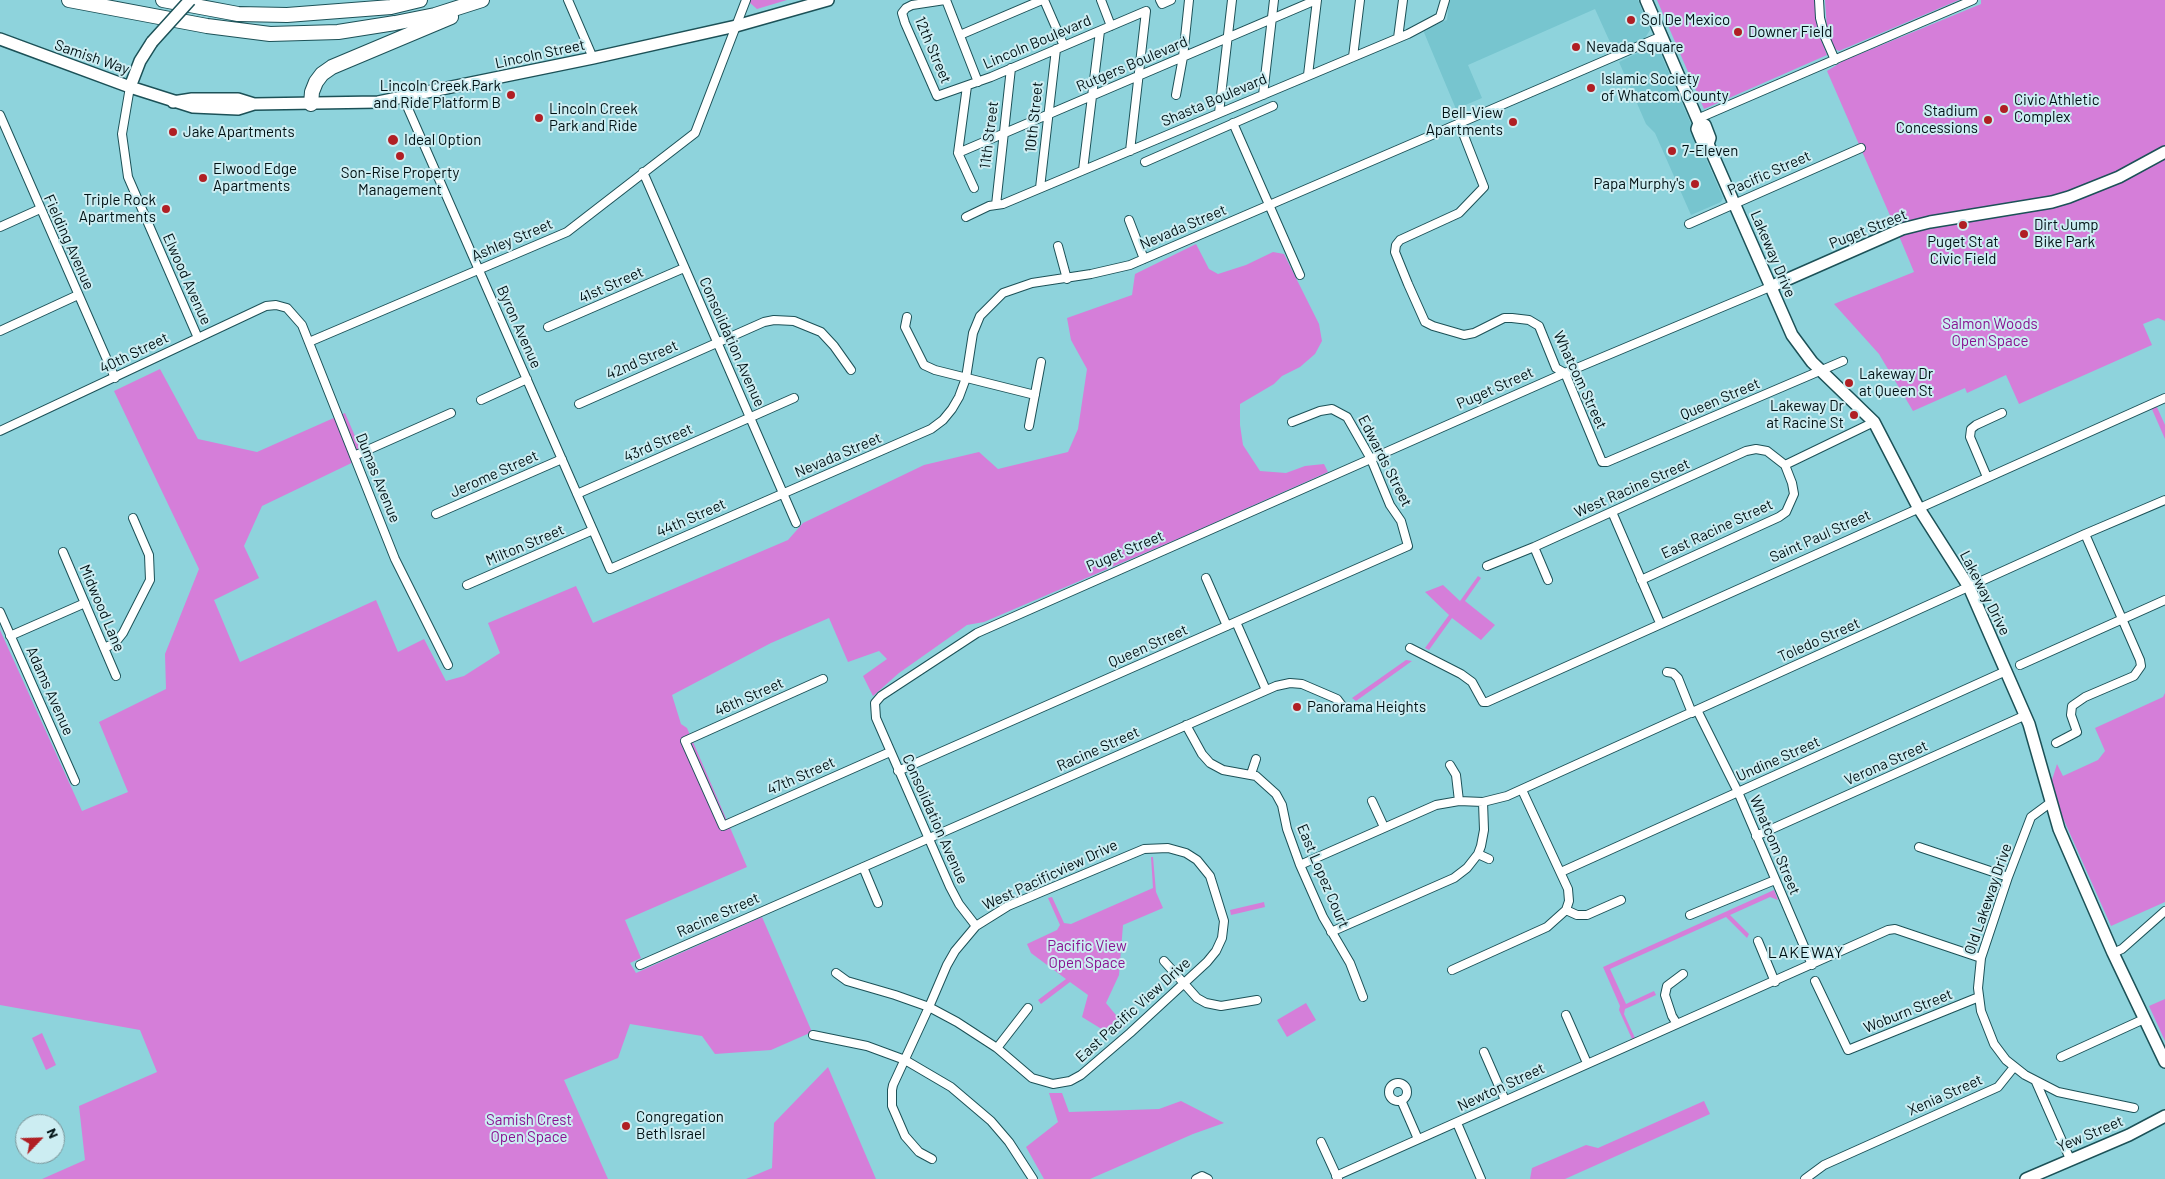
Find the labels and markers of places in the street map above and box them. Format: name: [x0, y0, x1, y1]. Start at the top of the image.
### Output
place label: Sol De Mexico: [1641, 11, 1730, 29]
marker: Sol De Mexico: [1625, 14, 1637, 26]
place label: Downer Field: [1748, 23, 1832, 41]
marker: Downer Field: [1732, 26, 1744, 38]
place label: Nevada Square: [1586, 38, 1684, 56]
marker: Nevada Square: [1570, 41, 1582, 53]
place label: Islamic Society of Whatcom County: [1601, 70, 1729, 105]
place label: Lincoln Creek Park and Ride Platform B: [374, 77, 501, 112]
marker: Islamic Society of Whatcom County: [1585, 82, 1597, 94]
marker: Lincoln Creek Park and Ride Platform B: [505, 89, 517, 101]
place label: Civic Athletic Complex: [2014, 91, 2100, 126]
place label: Lincoln Creek Park and Ride: [549, 100, 638, 135]
place label: Stadium Concessions: [1896, 102, 1978, 137]
marker: Civic Athletic Complex: [1998, 103, 2010, 115]
place label: Bell-View Apartments: [1426, 104, 1503, 139]
marker: Lincoln Creek Park and Ride: [533, 112, 545, 124]
marker: Stadium Concessions: [1982, 114, 1994, 126]
marker: Bell-View Apartments: [1507, 116, 1519, 128]
place label: Jake Apartments: [183, 123, 295, 141]
marker: Jake Apartments: [167, 126, 179, 138]
place label: Ideal Option: [404, 131, 481, 149]
marker: Ideal Option: [386, 133, 400, 147]
place label: 7-Eleven: [1682, 142, 1738, 160]
marker: 7-Eleven: [1666, 145, 1678, 157]
marker: Son-Rise Property Management: [394, 150, 406, 162]
place label: Elwood Edge Apartments: [213, 160, 297, 195]
place label: Son-Rise Property Management: [341, 164, 459, 199]
marker: Elwood Edge Apartments: [197, 172, 209, 184]
place label: Papa Murphy's: [1593, 175, 1685, 193]
marker: Papa Murphy's: [1689, 178, 1701, 190]
place label: Triple Rock Apartments: [79, 191, 156, 226]
marker: Triple Rock Apartments: [160, 203, 172, 215]
place label: Dirt Jump Bike Park: [2034, 216, 2099, 251]
marker: Puget St at Civic Field: [1957, 219, 1969, 231]
marker: Dirt Jump Bike Park: [2018, 228, 2030, 240]
place label: Puget St at Civic Field: [1927, 233, 1999, 268]
place label: Lakeway Dr at Queen St: [1859, 365, 1933, 400]
marker: Lakeway Dr at Queen St: [1843, 377, 1855, 389]
place label: Lakeway Dr at Racine St: [1766, 397, 1844, 432]
marker: Lakeway Dr at Racine St: [1848, 409, 1860, 421]
place label: Panorama Heights: [1307, 698, 1426, 716]
marker: Panorama Heights: [1291, 701, 1303, 713]
place label: Congregation Beth Israel: [636, 1108, 724, 1143]
marker: Congregation Beth Israel: [620, 1120, 632, 1132]

